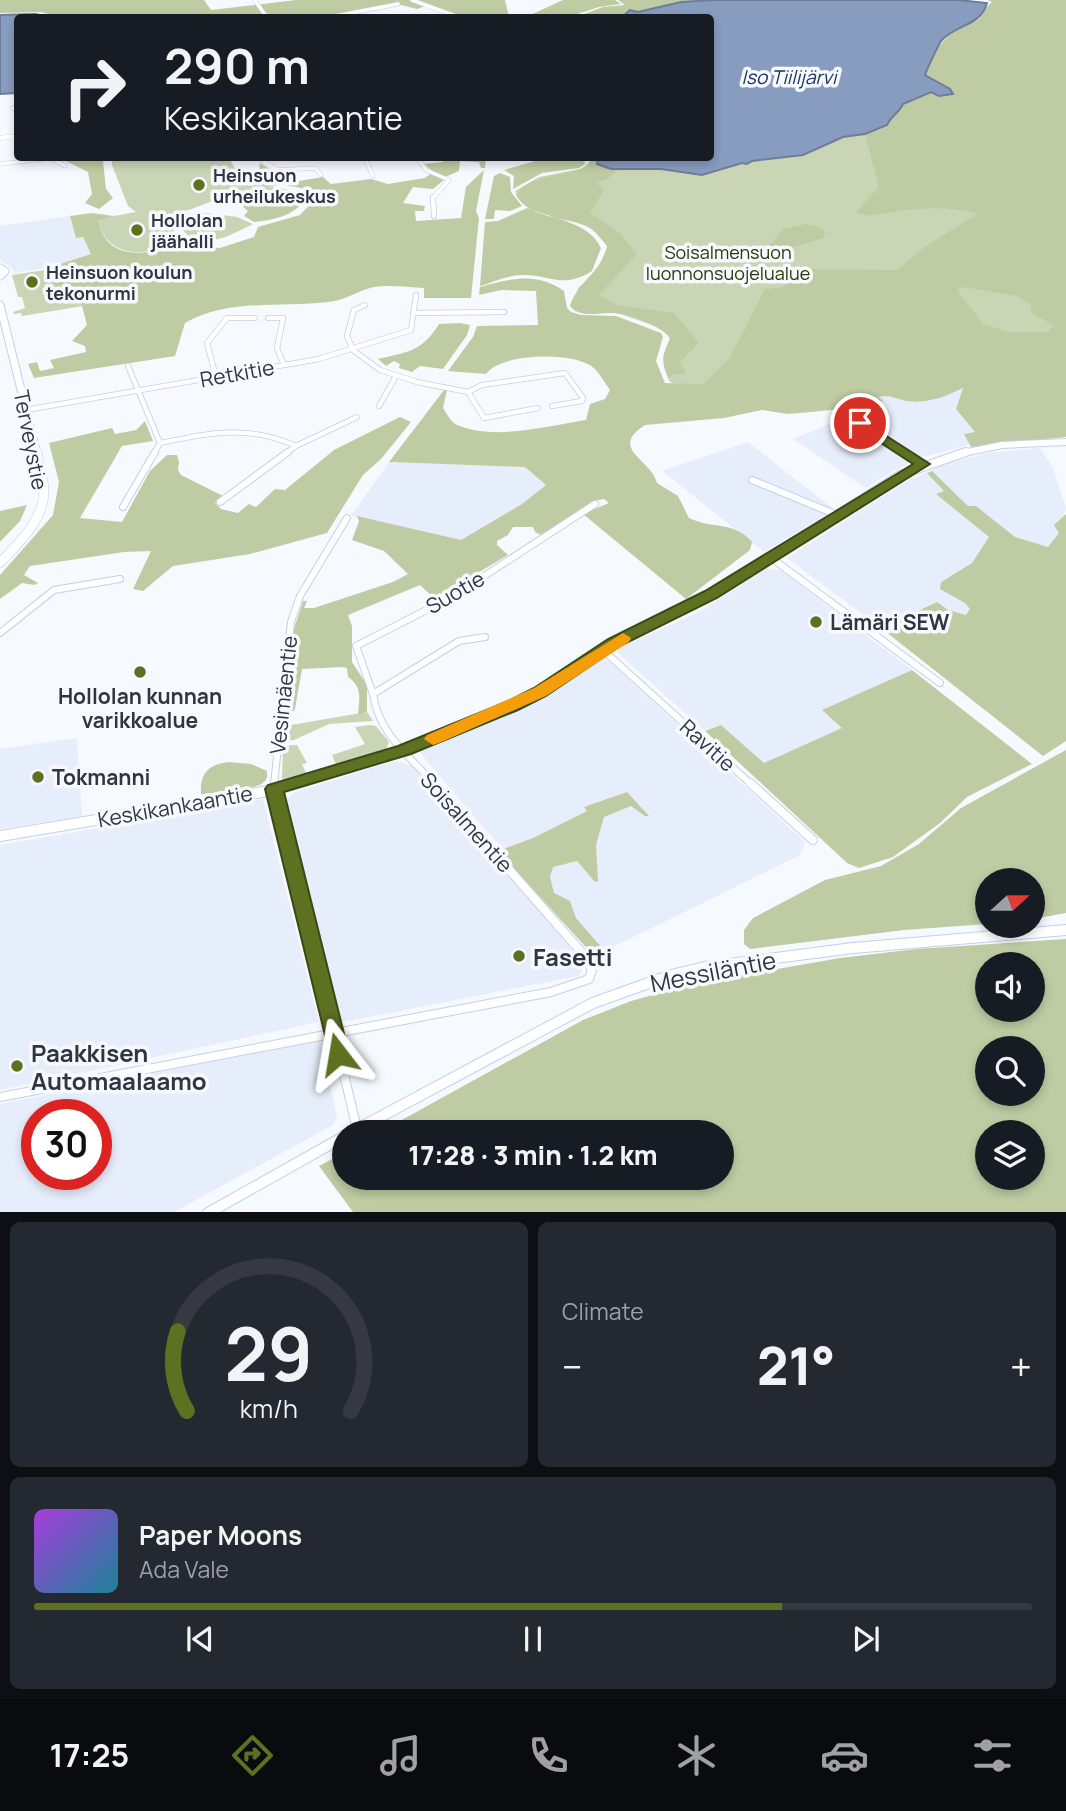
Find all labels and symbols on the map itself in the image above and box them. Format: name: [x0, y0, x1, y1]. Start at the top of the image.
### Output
water label: Iso Tiilijärvi: [742, 64, 839, 90]
place label: Heinsuon urheilukeskus: [213, 163, 336, 208]
marker: Heinsuon urheilukeskus: [191, 177, 207, 193]
place label: Hollolan jäähalli: [150, 208, 223, 253]
marker: Hollolan jäähalli: [129, 222, 145, 238]
park label: Soisalmensuon luonnonsuojelualue: [646, 240, 810, 285]
place label: Heinsuon koulun tekonurmi: [46, 260, 193, 305]
marker: Heinsuon koulun tekonurmi: [24, 274, 40, 290]
street label: Retkitie: [198, 353, 276, 393]
street label: Terveystie: [8, 388, 54, 492]
pin: [830, 393, 890, 453]
street label: Suotie: [421, 564, 489, 620]
place label: Lämäri SEW: [830, 608, 950, 636]
marker: Lämäri SEW: [808, 614, 824, 630]
street label: Vesimäentie: [263, 634, 303, 756]
marker: Hollolan kunnan varikkoalue: [132, 664, 148, 680]
place label: Hollolan kunnan varikkoalue: [58, 682, 222, 734]
street label: Ravitie: [674, 713, 742, 777]
place label: Tokmanni: [52, 763, 150, 791]
street label: Soisalmentie: [415, 766, 519, 878]
marker: Tokmanni: [30, 769, 46, 785]
street label: Keskikankaantie: [95, 779, 255, 833]
north arrow: [975, 868, 1045, 938]
place label: Fasetti: [533, 940, 612, 973]
street label: Messiläntie: [647, 943, 779, 999]
marker: Fasetti: [511, 948, 527, 964]
position arrow: [301, 1017, 375, 1091]
place label: Paakkisen Automaalaamo: [31, 1036, 206, 1097]
marker: Paakkisen Automaalaamo: [9, 1058, 25, 1074]
speed limit sign: 30: [21, 1099, 112, 1190]

